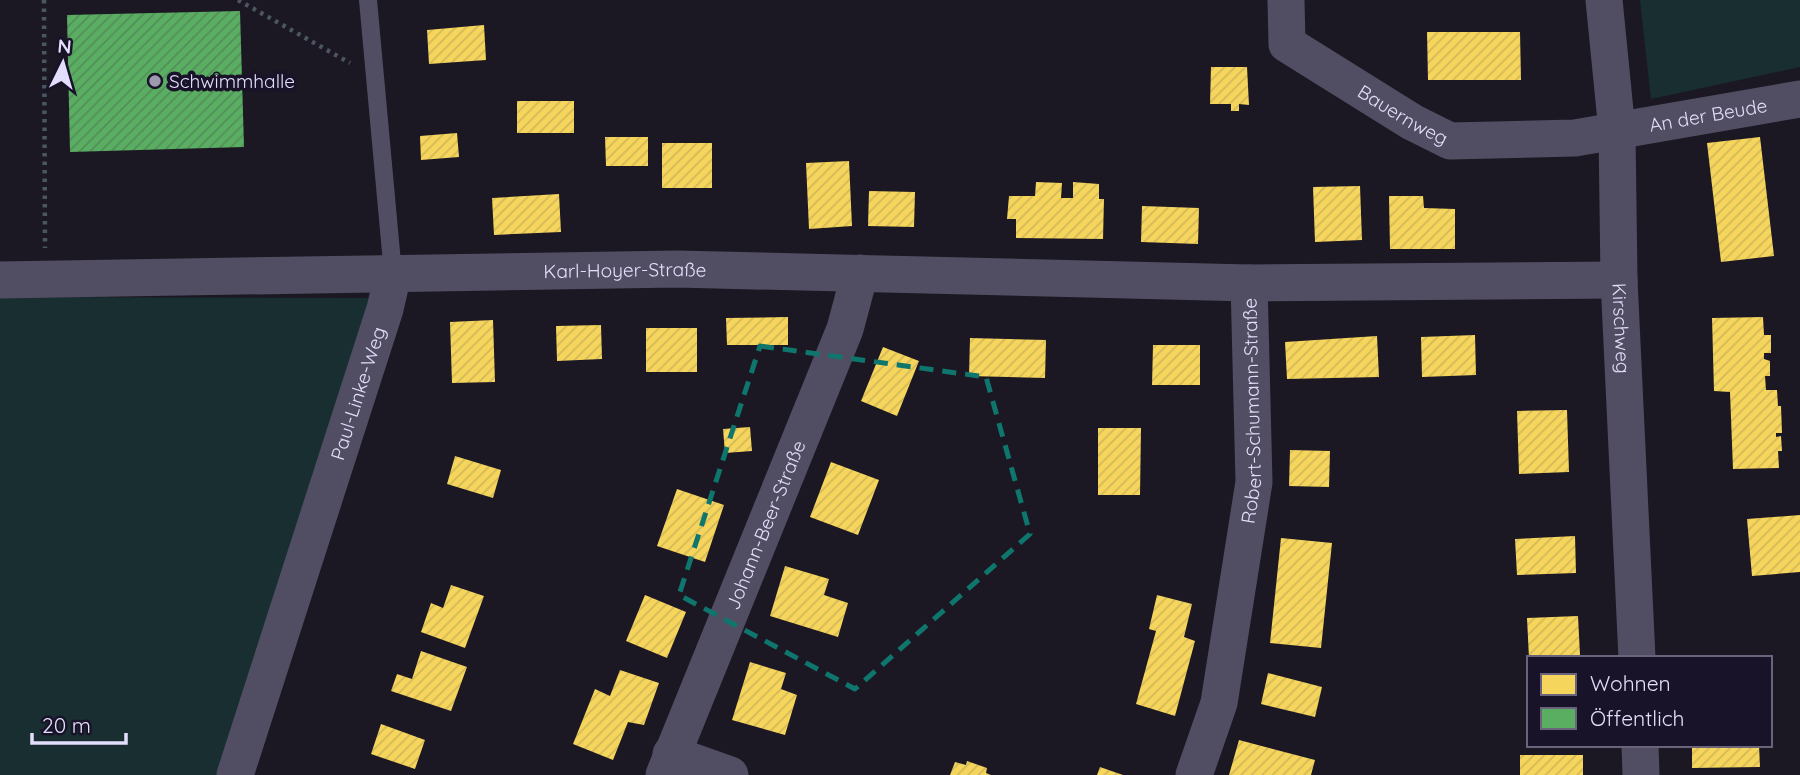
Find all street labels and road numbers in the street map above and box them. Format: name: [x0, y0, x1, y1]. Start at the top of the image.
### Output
street label: Bauernweg: [1353, 79, 1452, 150]
street label: An der Beude: [1647, 93, 1769, 137]
street label: Karl-Hoyer-Straße: [543, 257, 707, 283]
street label: Kirschweg: [1607, 282, 1635, 374]
street label: Robert-Schumann-Straße: [1236, 298, 1267, 525]
street label: Paul-Linke-Weg: [325, 324, 391, 463]
street label: Johann-Beer-Straße: [720, 437, 811, 613]

